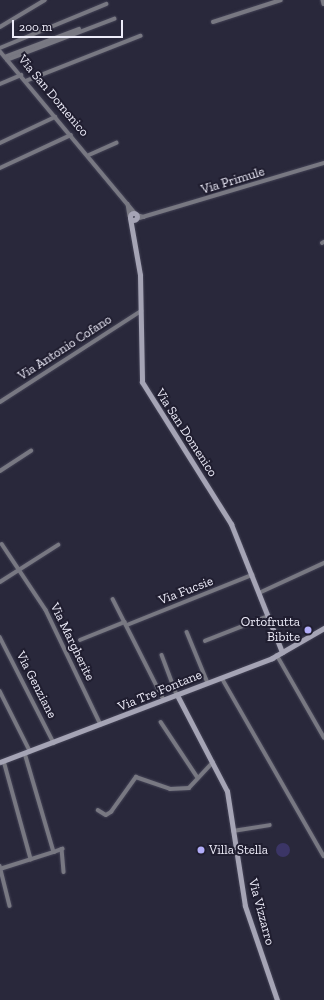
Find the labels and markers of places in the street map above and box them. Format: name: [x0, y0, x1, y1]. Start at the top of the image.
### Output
place label: Ortofrutta Bibite: [241, 615, 300, 646]
marker: Ortofrutta Bibite: [303, 625, 313, 635]
place label: Villa Stella: [209, 842, 268, 858]
marker: Villa Stella: [196, 845, 206, 855]

